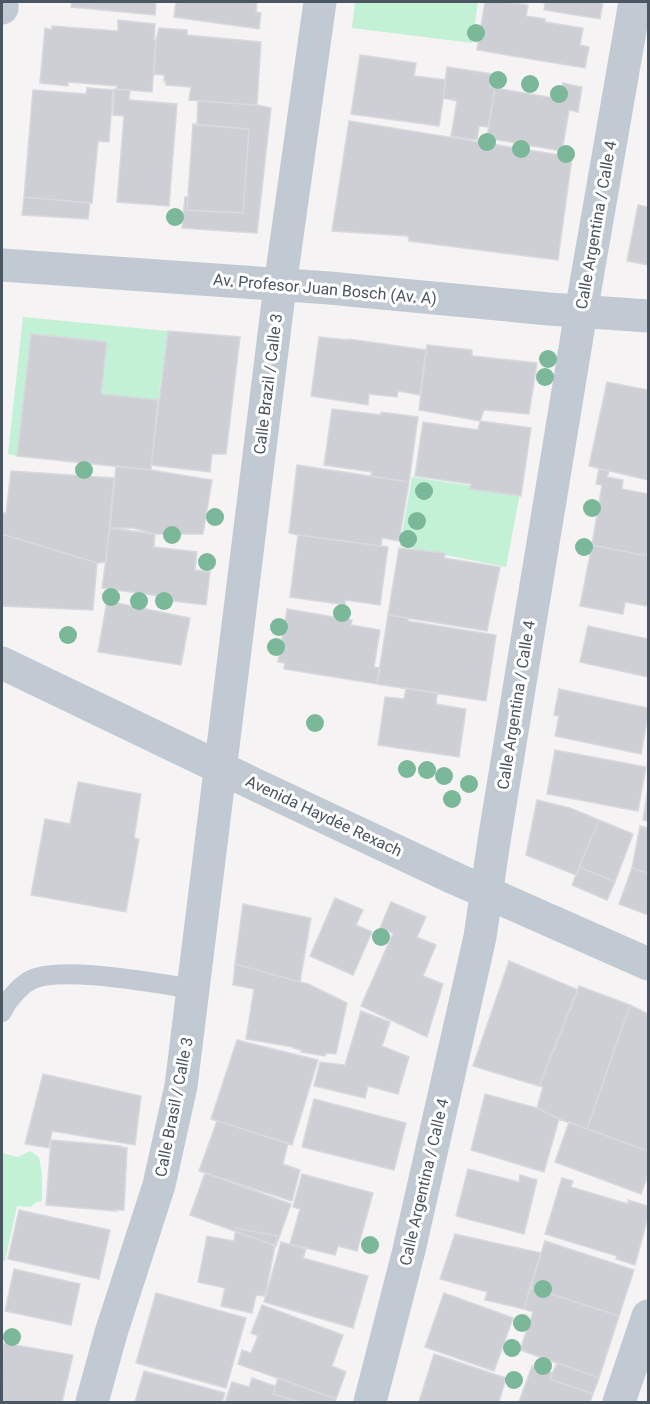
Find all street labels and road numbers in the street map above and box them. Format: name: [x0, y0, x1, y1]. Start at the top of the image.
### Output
street label: Calle Argentina / Calle 4: [572, 139, 620, 311]
street label: Av. Profesor Juan Bosch (Av. A): [212, 270, 438, 308]
street label: Calle Brazil / Calle 3: [250, 313, 286, 455]
street label: Calle Argentina / Calle 4: [493, 619, 539, 791]
street label: Avenida Haydée Rexach: [243, 771, 405, 861]
street label: Calle Brasil / Calle 3: [151, 1035, 197, 1179]
street label: Calle Argentina / Calle 4: [396, 1097, 452, 1267]

